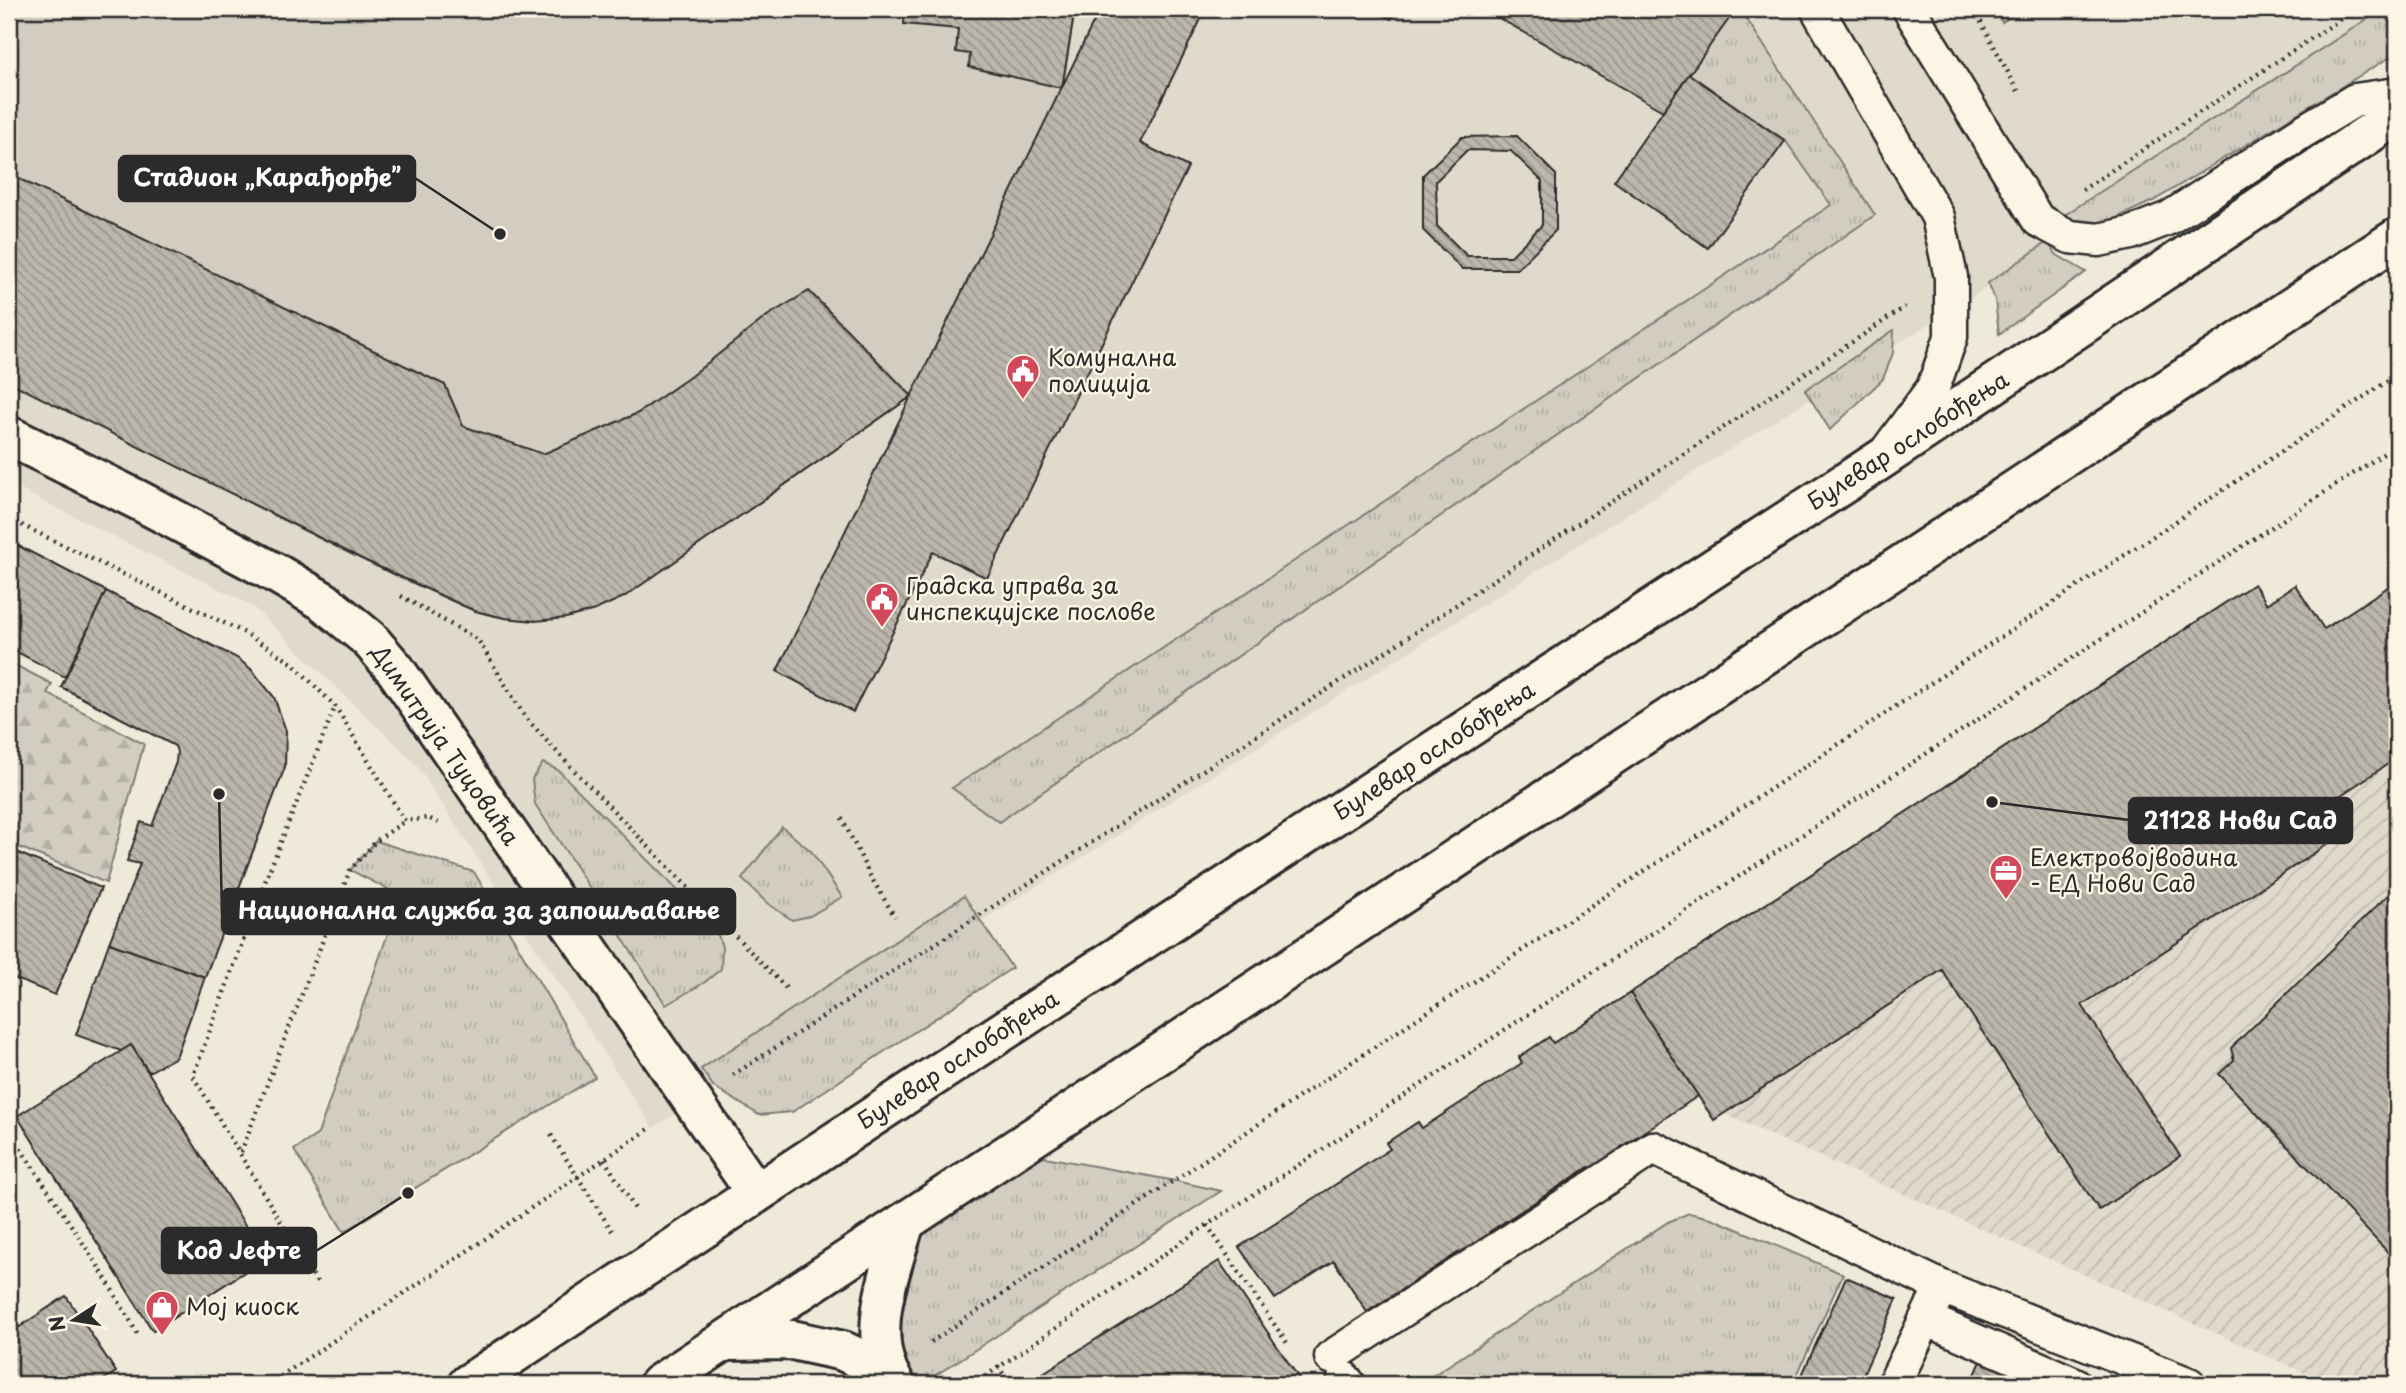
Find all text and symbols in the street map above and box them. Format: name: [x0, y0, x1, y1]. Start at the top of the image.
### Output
callout: Стадион „Карађорђе”: [119, 156, 415, 201]
text: Стадион „Карађорђе”: [133, 158, 401, 194]
place label: Комунална полиција: [1048, 339, 1177, 400]
public building icon: Комунална полиција: [1004, 352, 1042, 401]
street label: Булевар ослобођења: [1799, 361, 2016, 518]
place label: Градска управа за инспекцијске послове: [906, 567, 1156, 628]
public building icon: Градска управа за инспекцијске послове: [863, 580, 901, 629]
street label: Димитрија Туцовића: [363, 636, 529, 852]
street label: Булевар ослобођења: [1325, 671, 1542, 828]
callout: 21128 Нови Сад: [2129, 798, 2352, 843]
text: 21128 Нови Сад: [2143, 801, 2337, 837]
place label: Електровојводина - ЕД Нови Сад: [2030, 839, 2238, 900]
office icon: Електровојводина - ЕД Нови Сад: [1987, 852, 2025, 901]
callout: Национална служба за запошљавање: [222, 889, 735, 934]
text: Национална служба за запошљавање: [238, 891, 720, 927]
street label: Булевар ослобођења: [849, 980, 1066, 1137]
callout: Код Јефте: [162, 1228, 316, 1273]
text: Код Јефте: [177, 1231, 301, 1267]
north arrow: [38, 1284, 108, 1354]
shop icon: Мој киоск: [143, 1288, 181, 1337]
place label: Мој киоск: [186, 1288, 299, 1323]
text: N: [41, 1313, 72, 1334]

